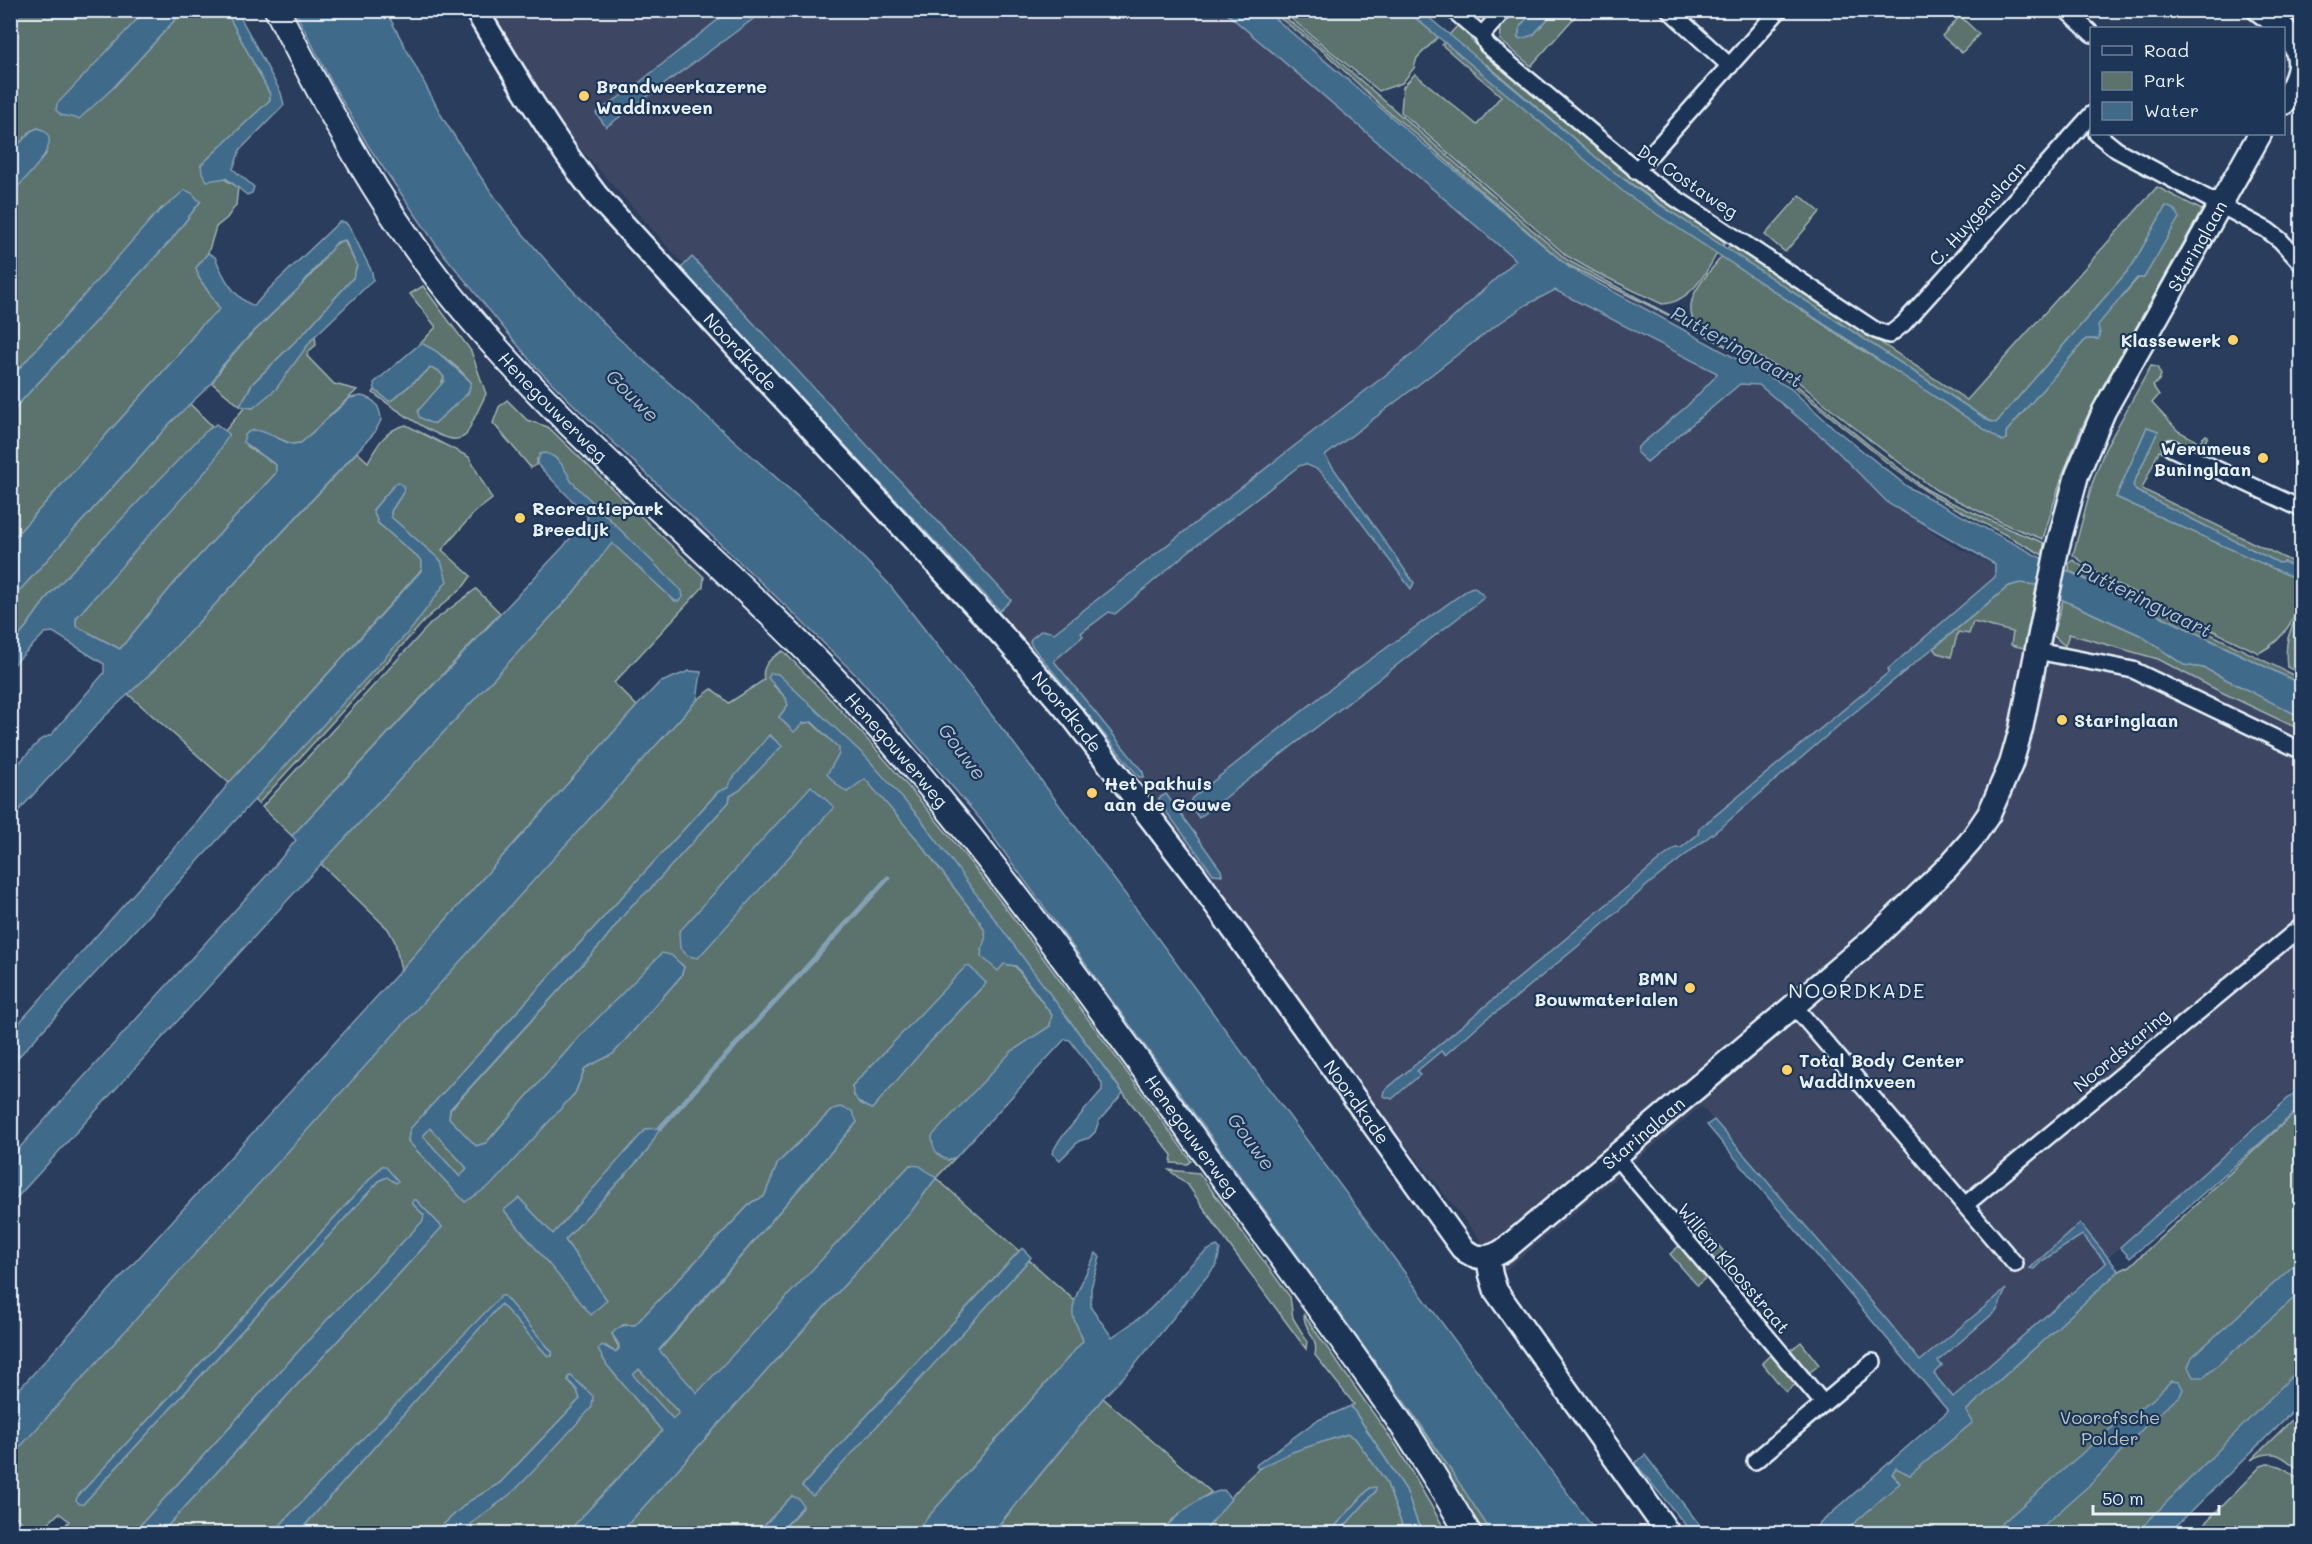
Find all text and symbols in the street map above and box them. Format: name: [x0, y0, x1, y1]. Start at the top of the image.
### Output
legend: [2090, 27, 2285, 135]
text: Road: [2144, 38, 2189, 62]
text: Park: [2144, 68, 2185, 92]
place label: Brandweerkazerne Waddinxveen: [596, 74, 767, 119]
marker: Brandweerkazerne Waddinxveen: [577, 89, 591, 103]
text: Water: [2144, 98, 2199, 122]
street label: Da Costaweg: [1633, 139, 1743, 223]
street label: C. Huygenslaan: [1924, 155, 2030, 271]
street label: Staringlaan: [2162, 196, 2232, 296]
water label: Putteringvaart: [1667, 299, 1807, 393]
street label: Noordkade: [699, 307, 783, 396]
place label: Klassewerk: [2121, 328, 2221, 352]
marker: Klassewerk: [2226, 333, 2240, 347]
street label: Henegouwerweg: [493, 346, 613, 467]
water label: Gouwe: [601, 363, 665, 427]
place label: Werumeus Buninglaan: [2154, 436, 2251, 481]
marker: Werumeus Buninglaan: [2256, 451, 2270, 465]
place label: Recreatiepark Breedijk: [532, 496, 663, 541]
marker: Recreatiepark Breedijk: [513, 511, 527, 525]
water label: Putteringvaart: [2074, 555, 2216, 643]
street label: Noordkade: [1027, 666, 1108, 757]
street label: Henegouwerweg: [840, 687, 954, 813]
place label: Staringlaan: [2074, 708, 2178, 732]
marker: Staringlaan: [2055, 713, 2069, 727]
water label: Gouwe: [933, 717, 993, 785]
place label: Het pakhuis aan de Gouwe: [1104, 771, 1231, 816]
marker: Het pakhuis aan de Gouwe: [1085, 786, 1099, 800]
place label: BMN Bouwmaterialen: [1534, 966, 1678, 1011]
district label: NOORDKADE: [1788, 977, 1926, 1003]
marker: BMN Bouwmaterialen: [1683, 981, 1697, 995]
street label: Noordstaring: [2068, 1003, 2174, 1097]
place label: Total Body Center Waddinxveen: [1799, 1048, 1964, 1093]
street label: Noordkade: [1319, 1055, 1395, 1149]
marker: Total Body Center Waddinxveen: [1780, 1063, 1794, 1077]
street label: Henegouwerweg: [1140, 1070, 1245, 1202]
street label: Staringlaan: [1597, 1091, 1690, 1175]
water label: Gouwe: [1222, 1107, 1282, 1175]
street label: Willem Kloosstraat: [1672, 1198, 1796, 1338]
park label: Voorofsche Polder: [2060, 1405, 2160, 1450]
scale bar: [2093, 1478, 2219, 1516]
text: 50 m: [2102, 1486, 2144, 1510]

